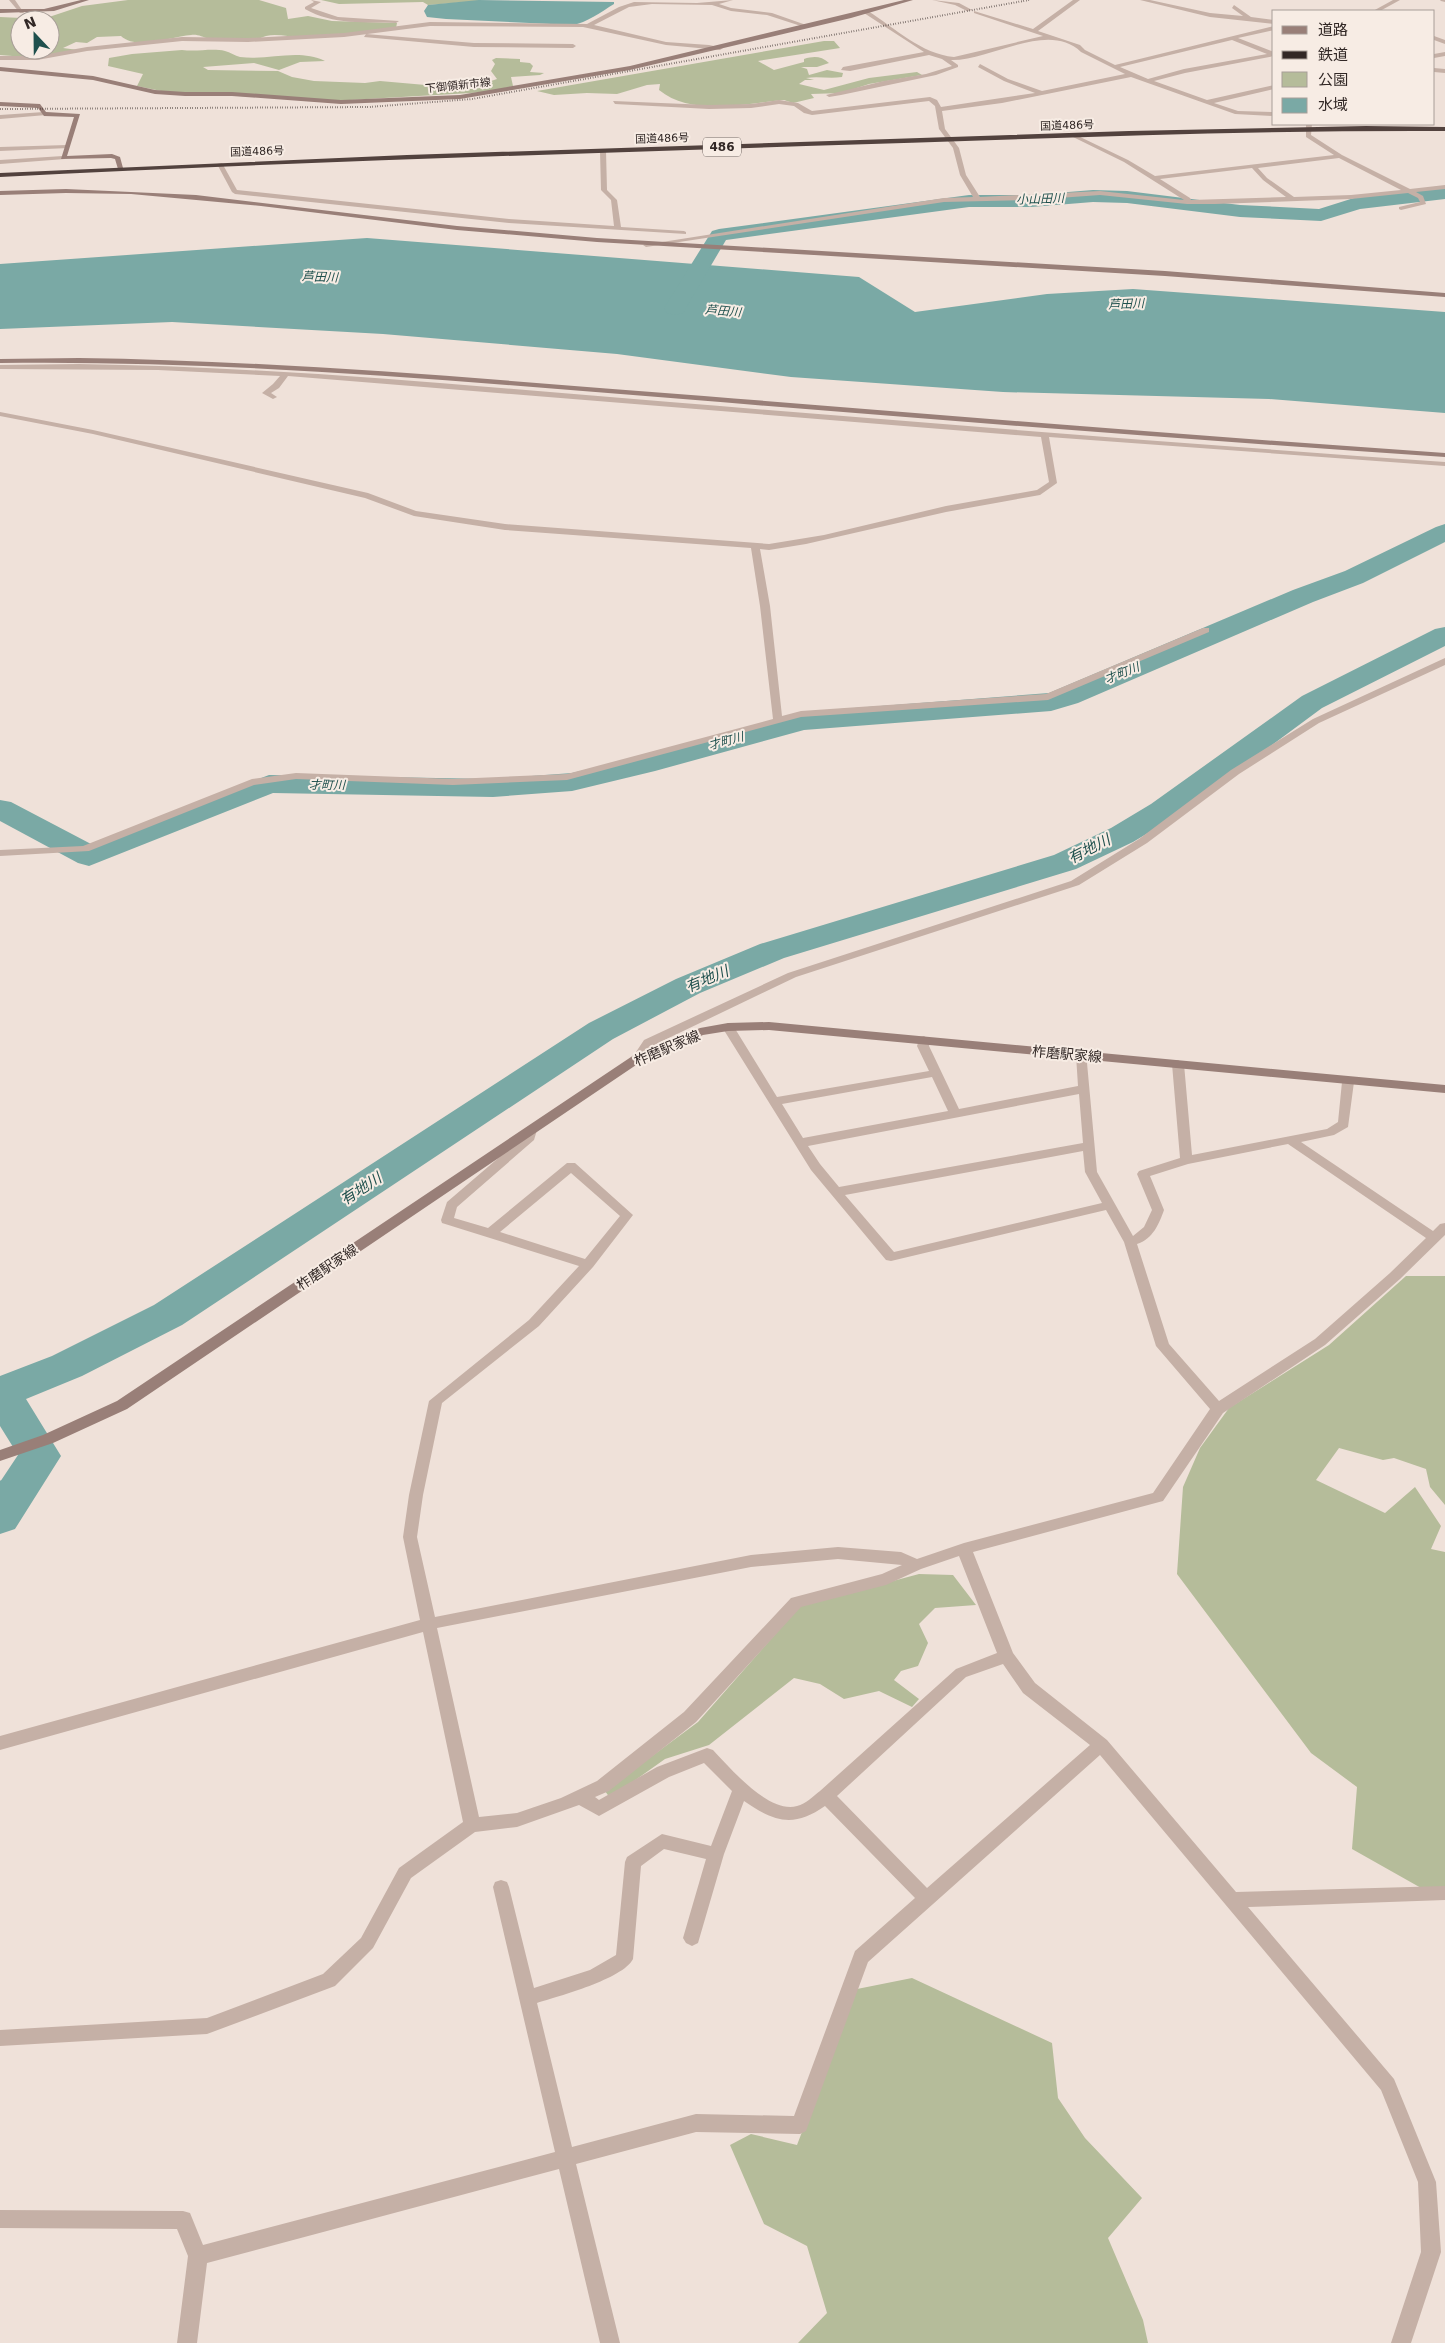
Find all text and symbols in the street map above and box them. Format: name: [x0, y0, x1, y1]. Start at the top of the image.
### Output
north arrow: [10, 10, 60, 60]
legend: [1272, 10, 1435, 125]
text: N: [22, 13, 39, 33]
text: 道路: [1318, 21, 1348, 39]
text: 鉄道: [1318, 46, 1348, 64]
text: 公園: [1318, 71, 1348, 89]
street label: 下御領新市線: [425, 76, 492, 95]
text: 水域: [1318, 96, 1348, 114]
street label: 国道486号: [1040, 118, 1094, 133]
street label: 国道486号: [635, 131, 689, 146]
road number: 486: [703, 138, 741, 156]
street label: 国道486号: [230, 144, 284, 159]
water label: 小山田川: [1016, 191, 1066, 207]
water label: 芦田川: [302, 269, 340, 285]
water label: 芦田川: [1108, 296, 1146, 312]
water label: 芦田川: [704, 302, 744, 320]
water label: 才町川: [1103, 659, 1143, 686]
water label: 才町川: [707, 729, 747, 752]
water label: 才町川: [309, 778, 347, 792]
water label: 有地川: [1065, 830, 1115, 867]
water label: 有地川: [683, 961, 733, 996]
street label: 柞磨駅家線: [632, 1027, 702, 1069]
street label: 柞磨駅家線: [1031, 1043, 1103, 1065]
water label: 有地川: [337, 1168, 386, 1209]
street label: 柞磨駅家線: [294, 1241, 360, 1293]

